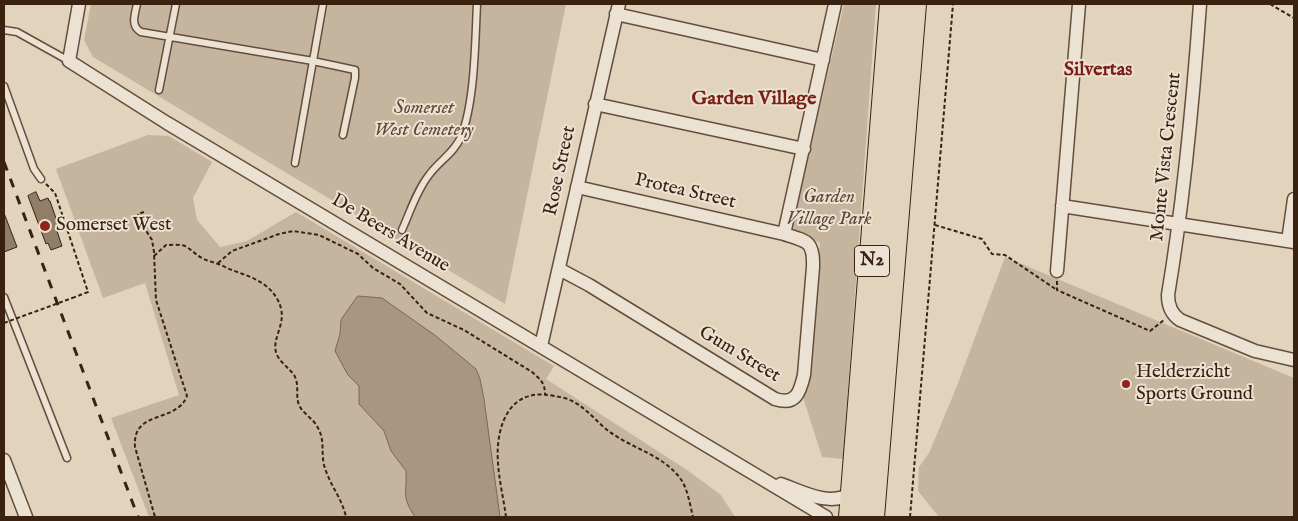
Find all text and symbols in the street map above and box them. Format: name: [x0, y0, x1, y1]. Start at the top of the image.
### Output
district label: Silvertas: [1064, 59, 1132, 83]
street label: Monte Vista Crescent: [1147, 71, 1187, 243]
district label: Garden Village: [692, 88, 816, 112]
park label: Somerset West Cemetery: [374, 98, 474, 142]
street label: Rose Street: [540, 124, 582, 218]
street label: Protea Street: [632, 169, 738, 215]
park label: Garden Village Park: [786, 187, 872, 231]
street label: De Beers Avenue: [327, 190, 453, 278]
place label: Somerset West: [56, 215, 171, 237]
marker: Somerset West: [38, 219, 52, 233]
road number: N2: [854, 246, 890, 276]
street label: Gum Street: [694, 322, 784, 388]
place label: Helderzicht Sports Ground: [1136, 362, 1253, 406]
marker: Helderzicht Sports Ground: [1120, 378, 1132, 390]

